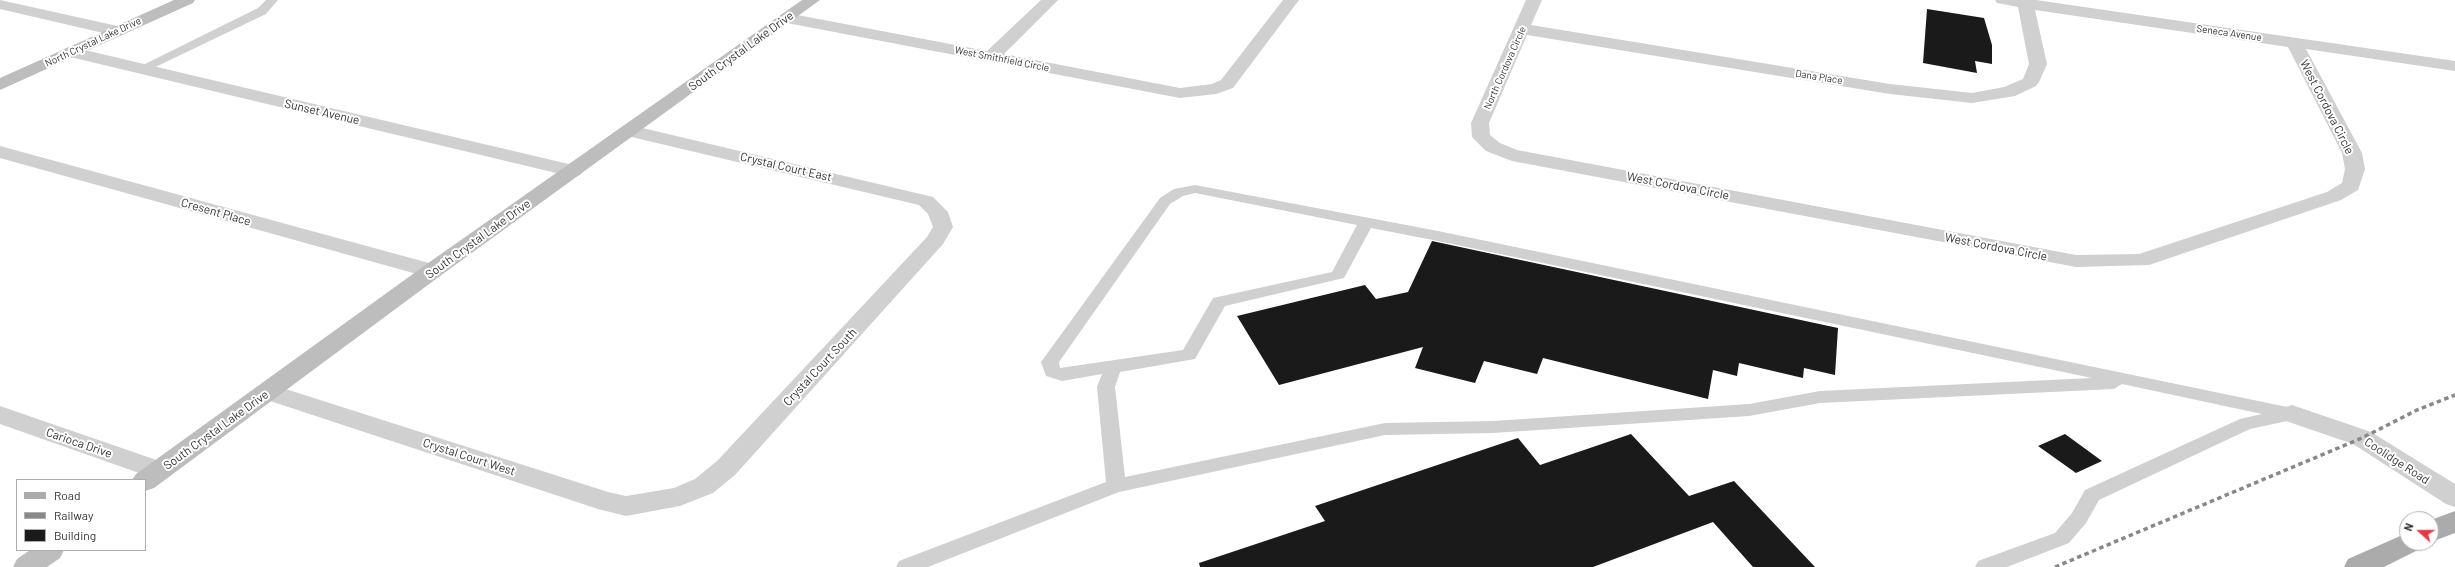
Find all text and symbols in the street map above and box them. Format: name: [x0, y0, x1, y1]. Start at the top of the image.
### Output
street label: South Crystal Lake Drive: [686, 8, 796, 94]
street label: North Crystal Lake Drive: [43, 15, 143, 69]
street label: Seneca Avenue: [2196, 22, 2262, 44]
street label: North Cordova Circle: [1481, 25, 1529, 111]
street label: West Smithfield Circle: [954, 44, 1050, 74]
street label: West Cordova Circle: [2297, 57, 2357, 157]
street label: Dana Place: [1795, 67, 1843, 87]
street label: Sunset Avenue: [283, 96, 361, 128]
street label: Crystal Court East: [739, 149, 833, 185]
street label: West Cordova Circle: [1626, 169, 1730, 203]
street label: Cresent Place: [179, 195, 253, 229]
street label: South Crystal Lake Drive: [423, 196, 533, 282]
street label: West Cordova Circle: [1944, 230, 2048, 264]
street label: Crystal Court South: [780, 325, 860, 409]
street label: South Crystal Lake Drive: [161, 387, 271, 473]
street label: Carioca Drive: [44, 425, 114, 461]
street label: Crystal Court West: [421, 435, 517, 479]
street label: Coolidge Road: [2362, 435, 2432, 487]
legend: [16, 479, 146, 551]
text: Road: [54, 488, 81, 502]
text: Railway: [54, 508, 93, 522]
north arrow: [2399, 511, 2439, 551]
text: N: [2401, 521, 2416, 533]
text: Building: [54, 528, 96, 542]

